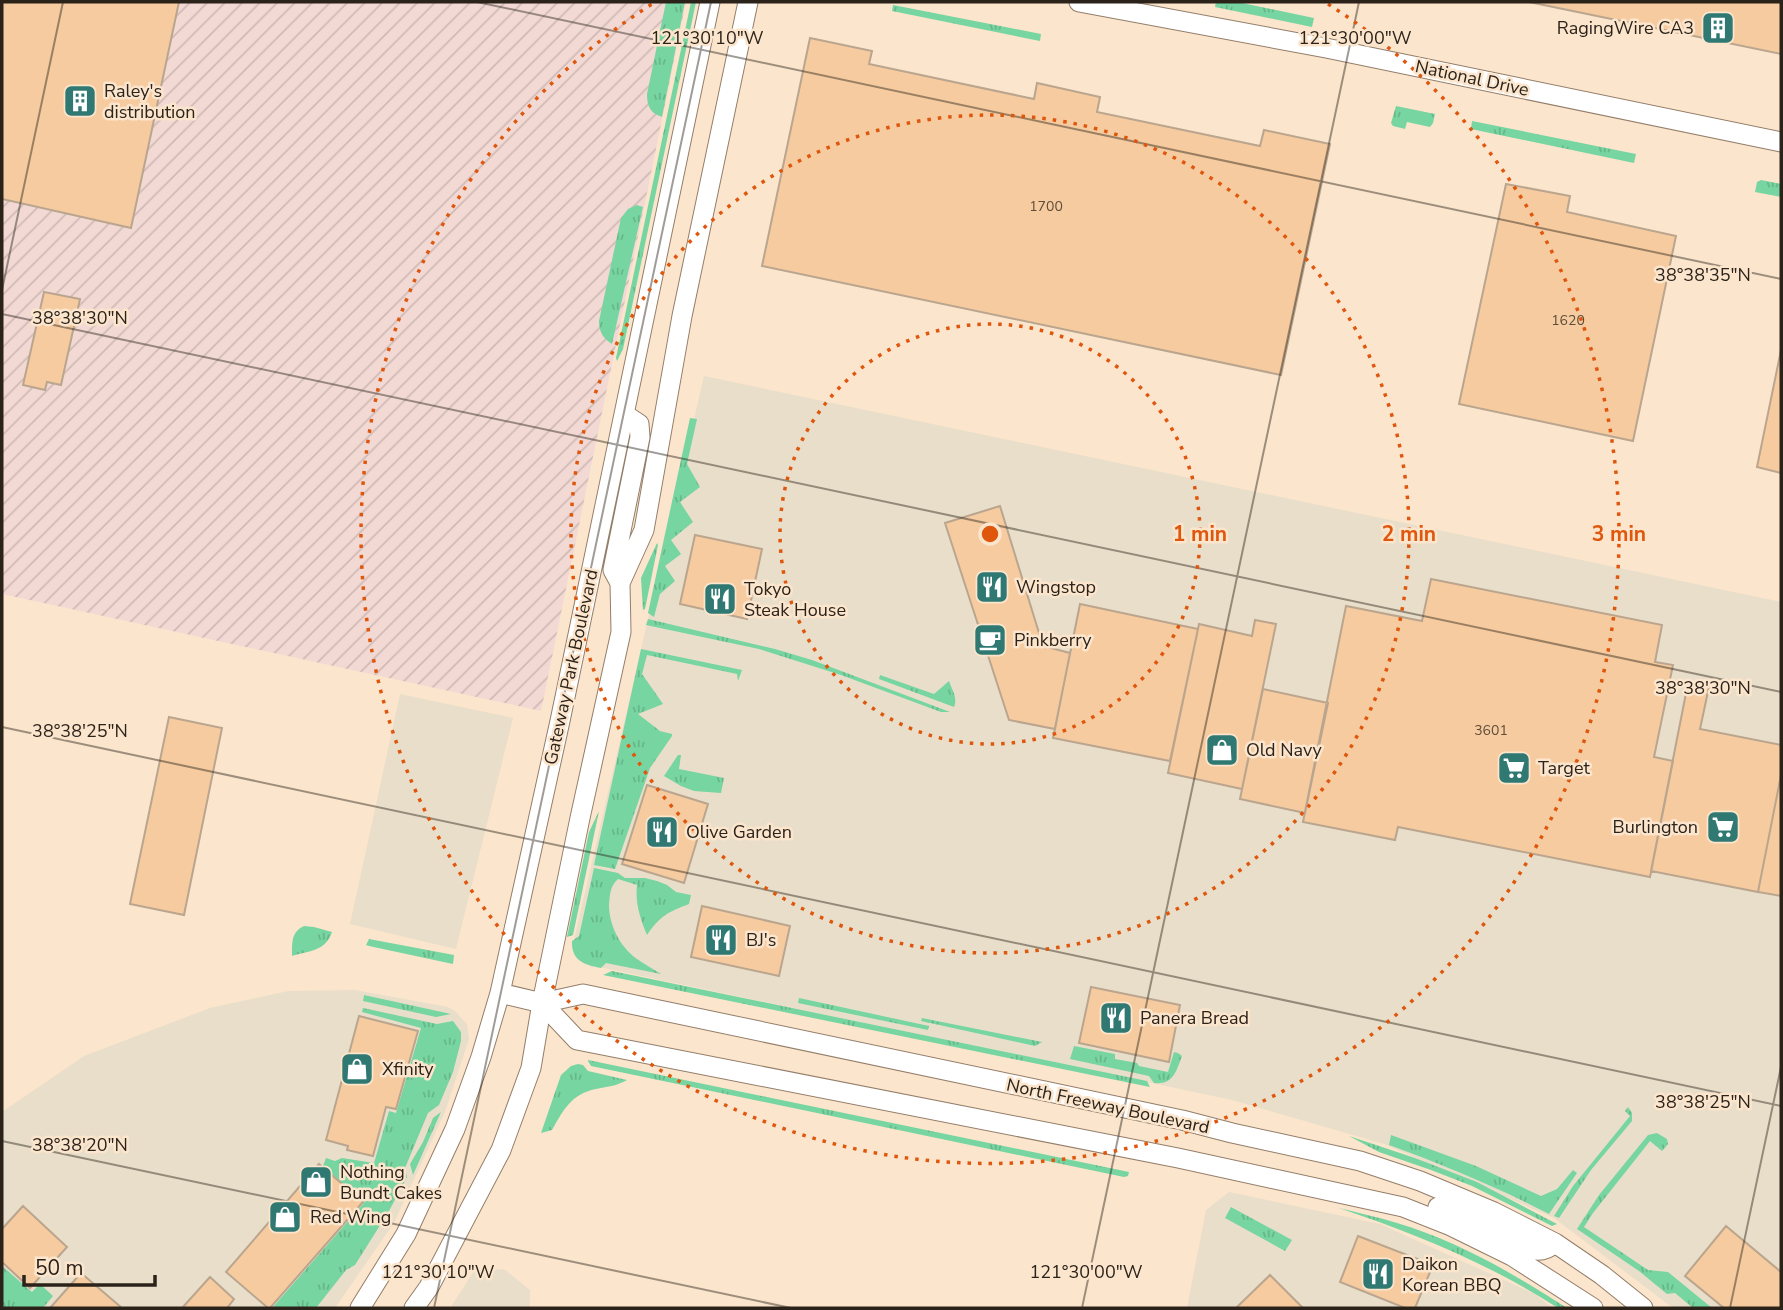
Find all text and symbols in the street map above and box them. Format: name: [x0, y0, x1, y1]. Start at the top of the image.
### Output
building icon: RagingWire CA3: [1699, 9, 1737, 47]
place label: RagingWire CA3: [1557, 16, 1694, 40]
text: 121°30'10"W: [650, 26, 764, 50]
text: 121°30'00"W: [1298, 26, 1412, 50]
street label: National Drive: [1413, 54, 1531, 102]
place label: Raley's distribution: [104, 79, 195, 124]
building icon: Raley's distribution: [61, 82, 99, 120]
house number: 1700: [1029, 197, 1063, 216]
text: 38°38'35"N: [1655, 263, 1751, 287]
text: 38°38'30"N: [32, 306, 128, 330]
house number: 1620: [1551, 311, 1585, 330]
text: 1 min: [1173, 520, 1227, 548]
text: 2 min: [1382, 520, 1436, 548]
text: 3 min: [1592, 520, 1646, 548]
centre of rings: [978, 522, 1002, 546]
street label: Gateway Park Boulevard: [539, 567, 603, 767]
restaurant icon: Wingstop: [973, 568, 1011, 606]
place label: Wingstop: [1016, 575, 1096, 599]
place label: Tokyo Steak House: [744, 577, 846, 622]
restaurant icon: Tokyo Steak House: [701, 580, 739, 618]
cafe icon: Pinkberry: [971, 621, 1009, 659]
place label: Pinkberry: [1014, 628, 1092, 652]
text: 38°38'30"N: [1655, 676, 1751, 700]
text: 38°38'25"N: [32, 719, 128, 743]
house number: 3601: [1474, 721, 1508, 740]
shop icon: Old Navy: [1203, 731, 1241, 769]
place label: Old Navy: [1246, 738, 1323, 762]
supermarket icon: Target: [1495, 749, 1533, 787]
place label: Target: [1538, 756, 1590, 780]
supermarket icon: Burlington: [1704, 808, 1742, 846]
restaurant icon: Olive Garden: [643, 813, 681, 851]
place label: Burlington: [1613, 815, 1698, 839]
place label: Olive Garden: [686, 820, 792, 844]
restaurant icon: BJ's: [702, 921, 740, 959]
place label: BJ's: [746, 928, 777, 952]
restaurant icon: Panera Bread: [1097, 999, 1135, 1037]
place label: Panera Bread: [1140, 1006, 1249, 1030]
shop icon: Xfinity: [338, 1050, 376, 1088]
place label: Xfinity: [382, 1057, 434, 1081]
street label: North Freeway Boulevard: [1004, 1073, 1212, 1139]
text: 38°38'25"N: [1655, 1090, 1751, 1114]
text: 38°38'20"N: [32, 1133, 128, 1157]
place label: Nothing Bundt Cakes: [340, 1160, 442, 1205]
shop icon: Nothing Bundt Cakes: [297, 1163, 335, 1201]
shop icon: Red Wing: [266, 1198, 304, 1236]
place label: Red Wing: [310, 1205, 391, 1229]
scale bar: [24, 1244, 156, 1288]
place label: Daikon Korean BBQ: [1402, 1252, 1502, 1297]
text: 50 m: [35, 1254, 84, 1282]
restaurant icon: Daikon Korean BBQ: [1359, 1255, 1397, 1293]
text: 121°30'10"W: [381, 1260, 495, 1284]
text: 121°30'00"W: [1029, 1260, 1143, 1284]

